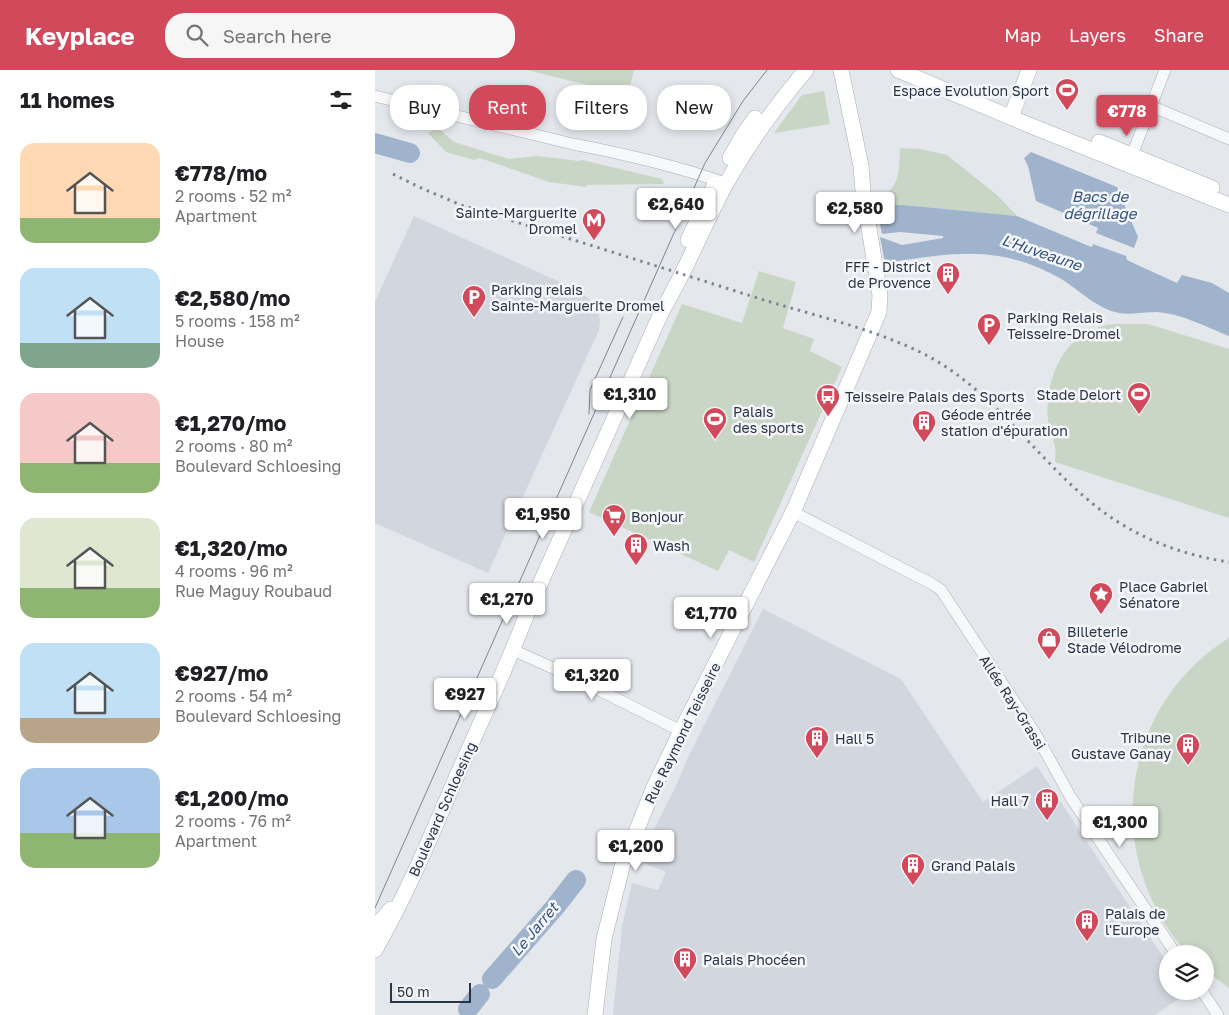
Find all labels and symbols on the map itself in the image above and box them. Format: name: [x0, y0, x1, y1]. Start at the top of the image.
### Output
sports icon: Espace Evolution Sport: [1054, 77, 1080, 111]
place label: Espace Evolution Sport: [893, 82, 1049, 99]
pin: €778: [1097, 94, 1157, 137]
water label: Bacs de dégrillage: [1063, 187, 1138, 223]
pin: €2,640: [635, 188, 717, 230]
pin: €2,580: [814, 191, 896, 234]
place label: Sainte-Marguerite Dromel: [455, 204, 577, 237]
metro station icon: Sainte-Marguerite Dromel: [581, 207, 607, 241]
water label: L'Huveaune: [1000, 230, 1085, 274]
place label: FFF - District de Provence: [845, 258, 931, 291]
building icon: FFF - District de Provence: [935, 261, 961, 295]
place label: Parking relais Sainte-Marguerite Dromel: [491, 281, 665, 314]
parking icon: Parking relais Sainte-Marguerite Dromel: [461, 284, 487, 318]
place label: Parking Relais Teisseire-Dromel: [1007, 309, 1120, 342]
parking icon: Parking Relais Teisseire-Dromel: [976, 312, 1002, 346]
pin: €1,310: [589, 378, 671, 420]
sports icon: Stade Delort: [1126, 381, 1152, 415]
bus stop icon: Teisseire Palais des Sports: [815, 383, 841, 417]
place label: Stade Delort: [1037, 386, 1121, 403]
place label: Teisseire Palais des Sports: [845, 388, 1024, 405]
place label: Palais des sports: [733, 403, 804, 436]
sports icon: Palais des sports: [702, 406, 728, 440]
place label: Géode entrée station d'épuration: [941, 406, 1068, 439]
building icon: Géode entrée station d'épuration: [911, 409, 937, 443]
pin: €1,950: [502, 498, 584, 540]
supermarket icon: Bonjour: [601, 503, 627, 537]
place label: Bonjour: [631, 508, 684, 525]
building icon: Wash: [623, 532, 649, 566]
place label: Wash: [653, 537, 690, 554]
place label: Place Gabriel Sénatore: [1119, 578, 1208, 611]
place icon: Place Gabriel Sénatore: [1088, 581, 1114, 615]
pin: €1,270: [466, 582, 548, 625]
pin: €1,770: [670, 596, 752, 639]
place label: Billeterie Stade Vélodrome: [1067, 623, 1182, 656]
shop icon: Billeterie Stade Vélodrome: [1036, 626, 1062, 660]
street label: Allée Ray-Grassi: [976, 652, 1050, 752]
pin: €1,320: [551, 658, 633, 701]
street label: Rue Raymond Teisseire: [640, 660, 724, 806]
pin: €927: [435, 678, 495, 720]
building icon: Hall 5: [804, 725, 830, 759]
place label: Tribune Gustave Ganay: [1071, 729, 1171, 762]
place label: Hall 5: [835, 730, 874, 747]
building icon: Tribune Gustave Ganay: [1175, 732, 1201, 766]
street label: Boulevard Schloesing: [405, 739, 479, 879]
building icon: Hall 7: [1034, 787, 1060, 821]
place label: Hall 7: [991, 792, 1029, 809]
pin: €1,300: [1079, 806, 1161, 848]
pin: €1,200: [595, 830, 677, 872]
building icon: Grand Palais: [900, 852, 926, 886]
place label: Grand Palais: [931, 857, 1015, 874]
water label: Le Jarret: [507, 897, 563, 959]
place label: Palais de l'Europe: [1105, 905, 1166, 938]
building icon: Palais de l'Europe: [1074, 908, 1100, 942]
building icon: Palais Phocéen: [672, 946, 698, 980]
place label: Palais Phocéen: [703, 951, 806, 968]
scale bar: [390, 980, 471, 1003]

